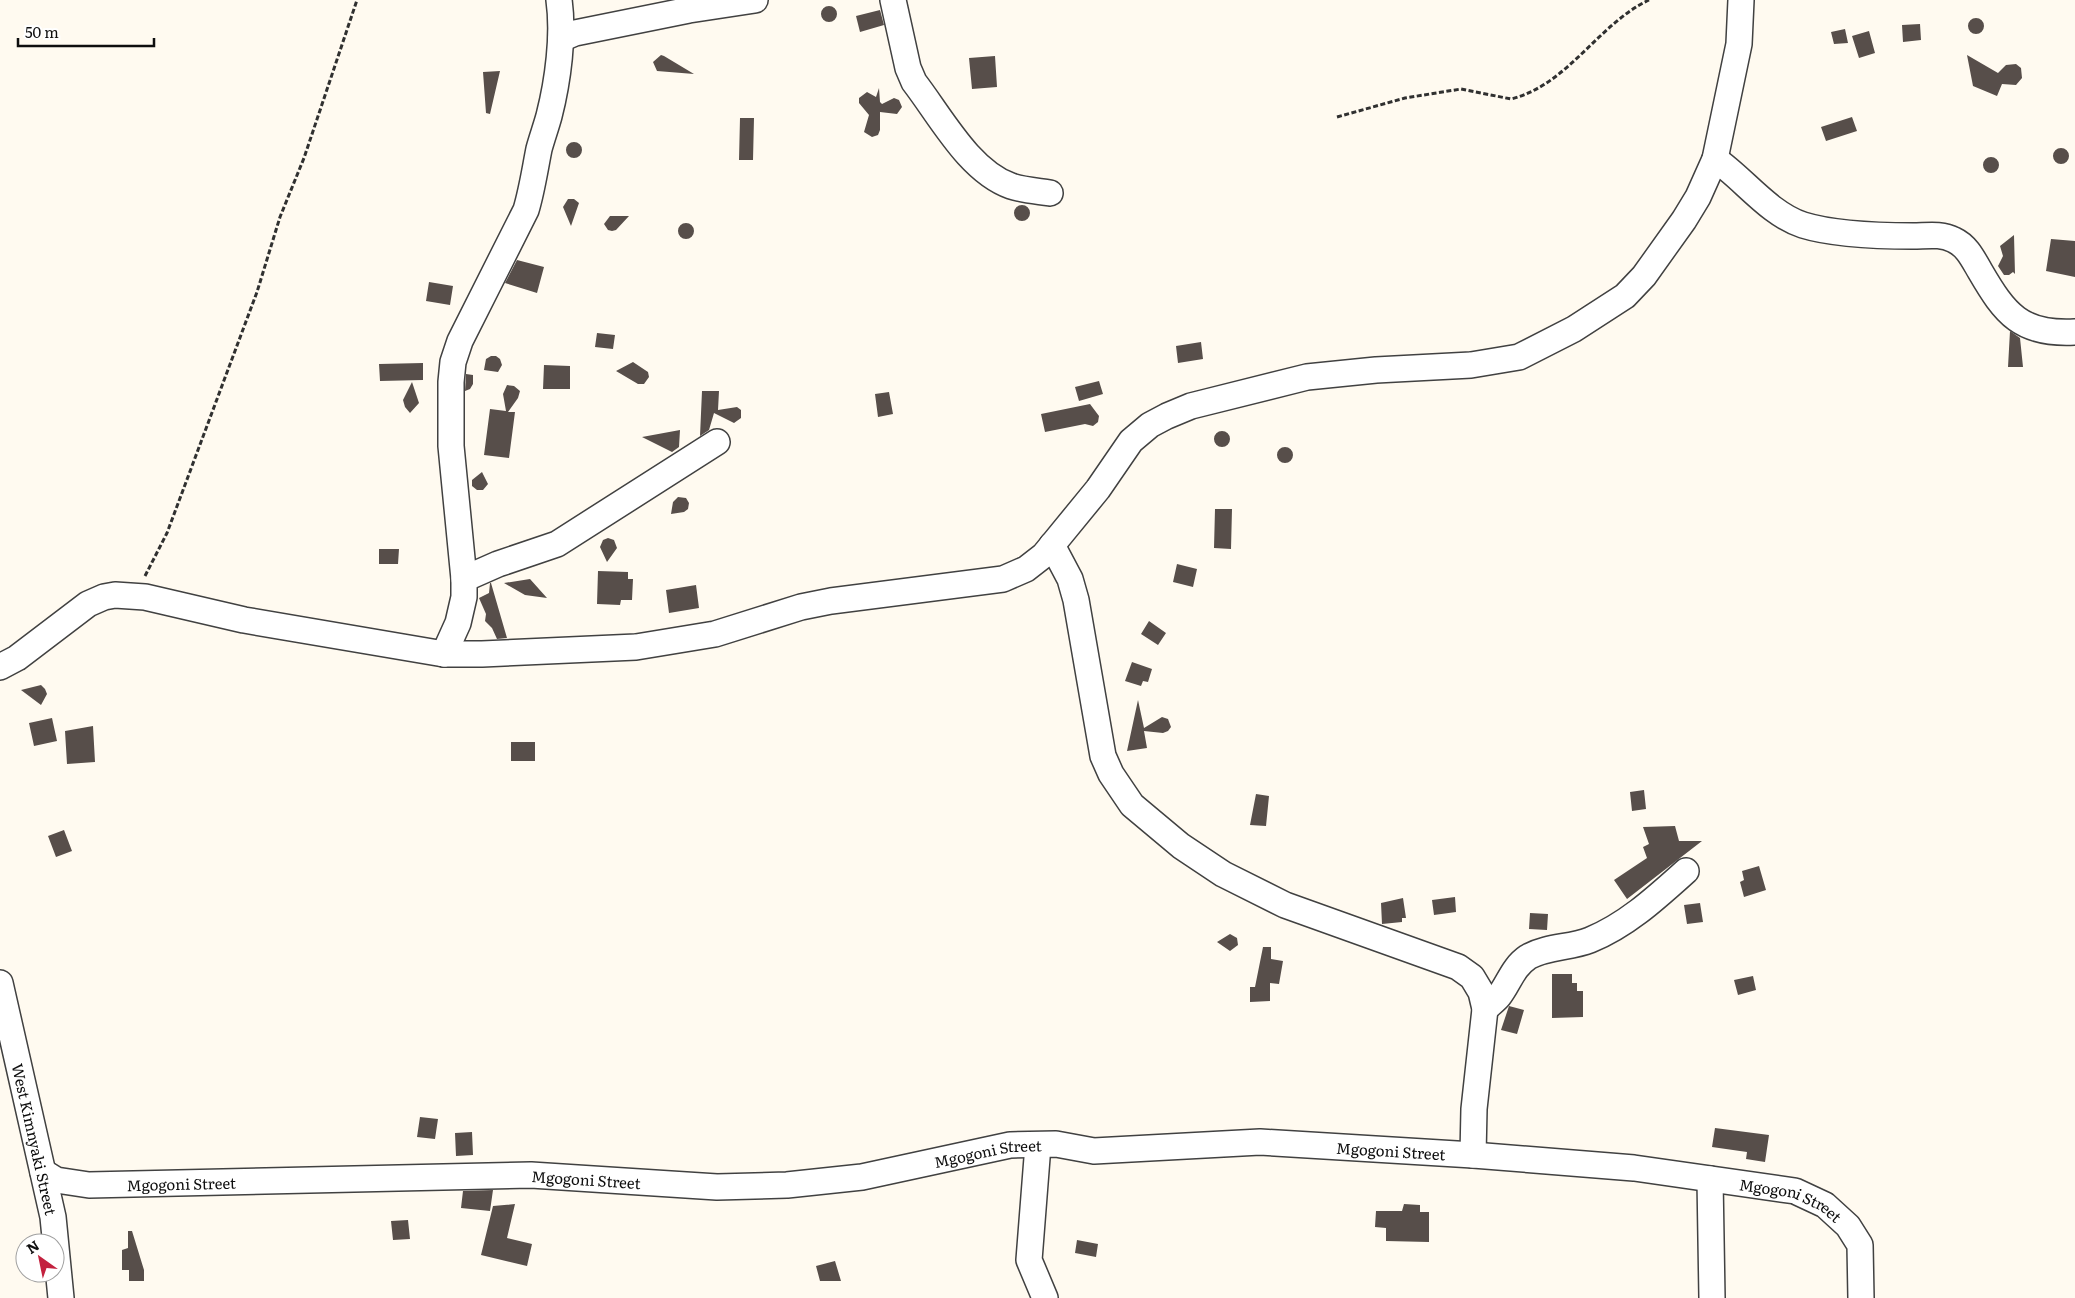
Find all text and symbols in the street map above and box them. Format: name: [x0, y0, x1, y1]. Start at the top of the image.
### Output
scale bar: [18, 15, 154, 47]
text: 50 m: [25, 20, 59, 43]
street label: West Kimnyaki Street: [7, 1061, 64, 1217]
street label: Mgogoni Street: [932, 1133, 1042, 1173]
street label: Mgogoni Street: [1336, 1135, 1446, 1165]
street label: Mgogoni Street: [531, 1164, 641, 1194]
street label: Mgogoni Street: [126, 1170, 236, 1196]
street label: Mgogoni Street: [1738, 1172, 1848, 1227]
north arrow: [15, 1233, 65, 1283]
text: N: [22, 1235, 43, 1258]

